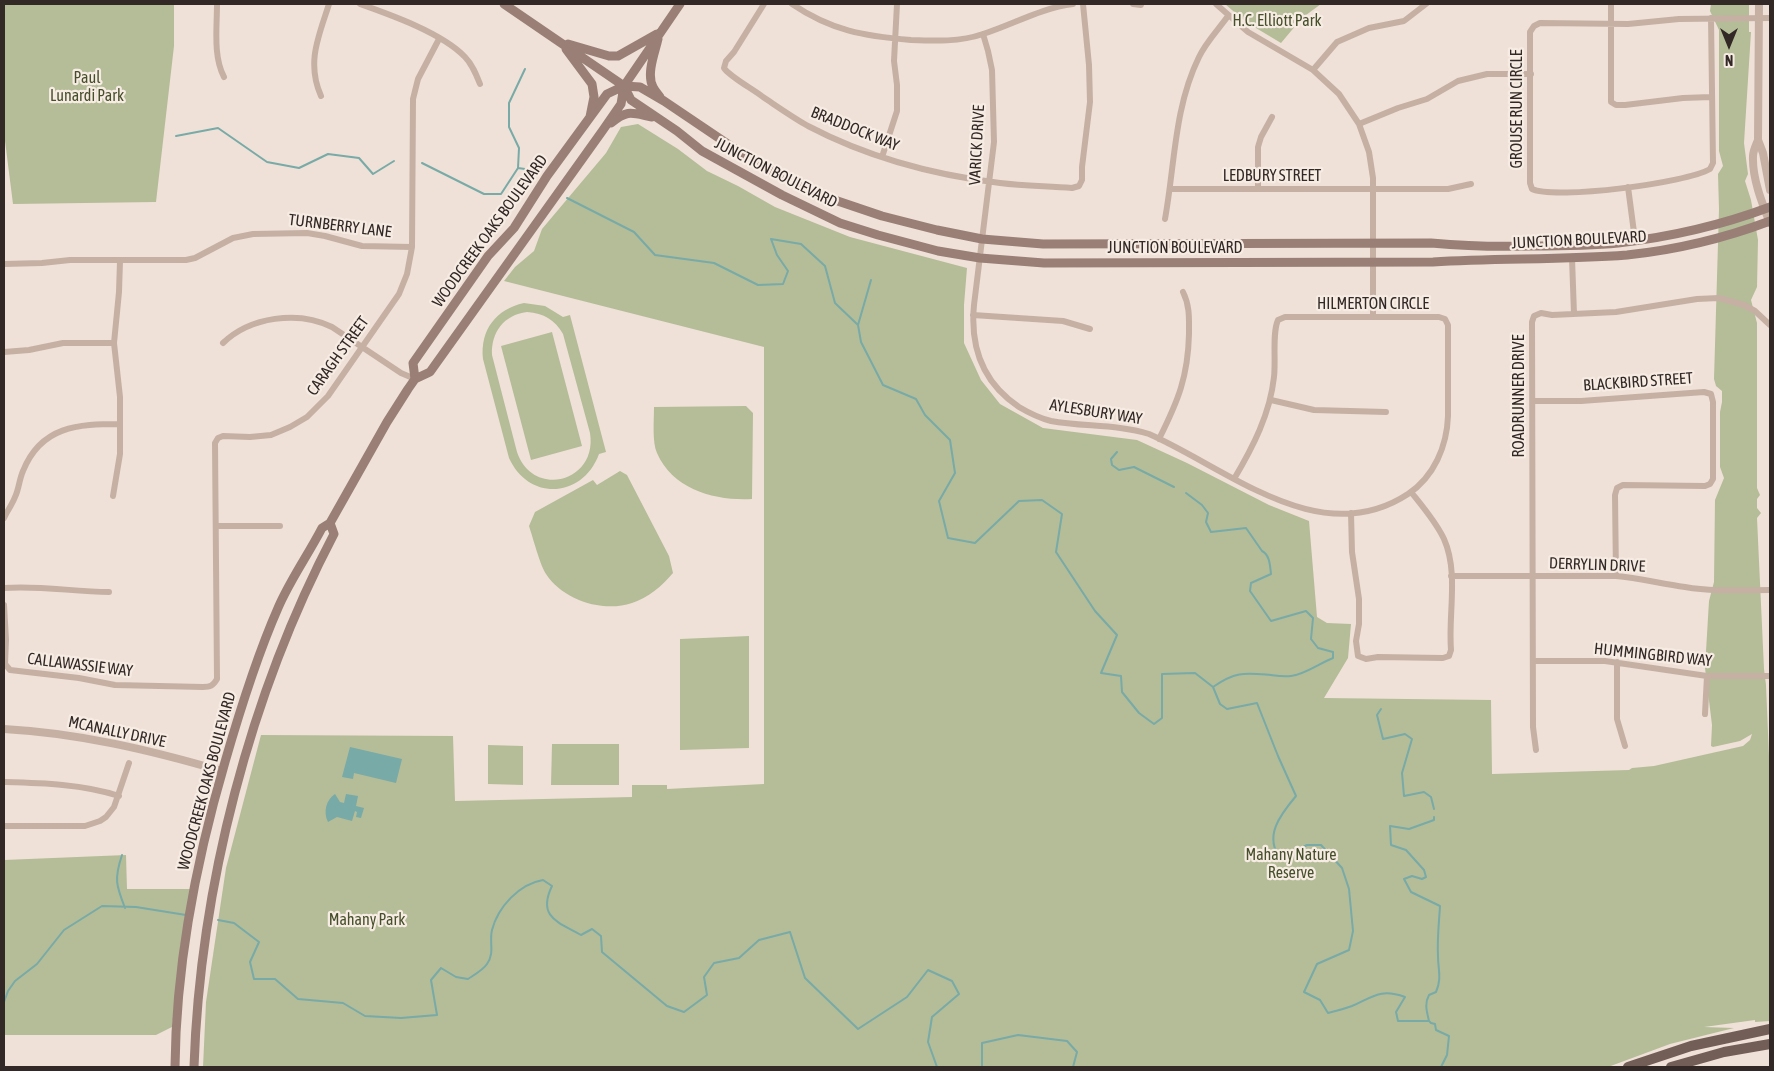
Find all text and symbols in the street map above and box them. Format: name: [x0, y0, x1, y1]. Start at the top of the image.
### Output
park label: H.C. Elliott Park: [1232, 11, 1322, 31]
north arrow: [1704, 20, 1754, 70]
street label: GROUSE RUN CIRCLE: [1507, 49, 1527, 169]
text: N: [1725, 52, 1733, 68]
park label: Paul Lunardi Park: [50, 68, 124, 106]
street label: BRADDOCK WAY: [808, 103, 902, 155]
street label: VARICK DRIVE: [965, 104, 989, 186]
street label: JUNCTION BOULEVARD: [712, 134, 840, 212]
street label: WOODCREEK OAKS BOULEVARD: [428, 151, 552, 311]
street label: LEDBURY STREET: [1223, 166, 1321, 186]
street label: TURNBERRY LANE: [287, 210, 393, 242]
street label: JUNCTION BOULEVARD: [1511, 227, 1647, 253]
street label: JUNCTION BOULEVARD: [1108, 238, 1242, 258]
street label: HILMERTON CIRCLE: [1317, 294, 1429, 314]
street label: CARAGH STREET: [303, 313, 373, 399]
street label: ROADRUNNER DRIVE: [1509, 334, 1529, 458]
street label: BLACKBIRD STREET: [1583, 369, 1693, 395]
street label: AYLESBURY WAY: [1048, 395, 1144, 429]
street label: DERRYLIN DRIVE: [1549, 554, 1645, 576]
street label: HUMMINGBIRD WAY: [1593, 639, 1713, 671]
street label: CALLAWASSIE WAY: [26, 649, 134, 681]
street label: WOODCREEK OAKS BOULEVARD: [174, 690, 240, 872]
street label: MCANALLY DRIVE: [66, 712, 168, 752]
park label: Mahany Nature Reserve: [1245, 845, 1337, 883]
park label: Mahany Park: [329, 910, 405, 930]

